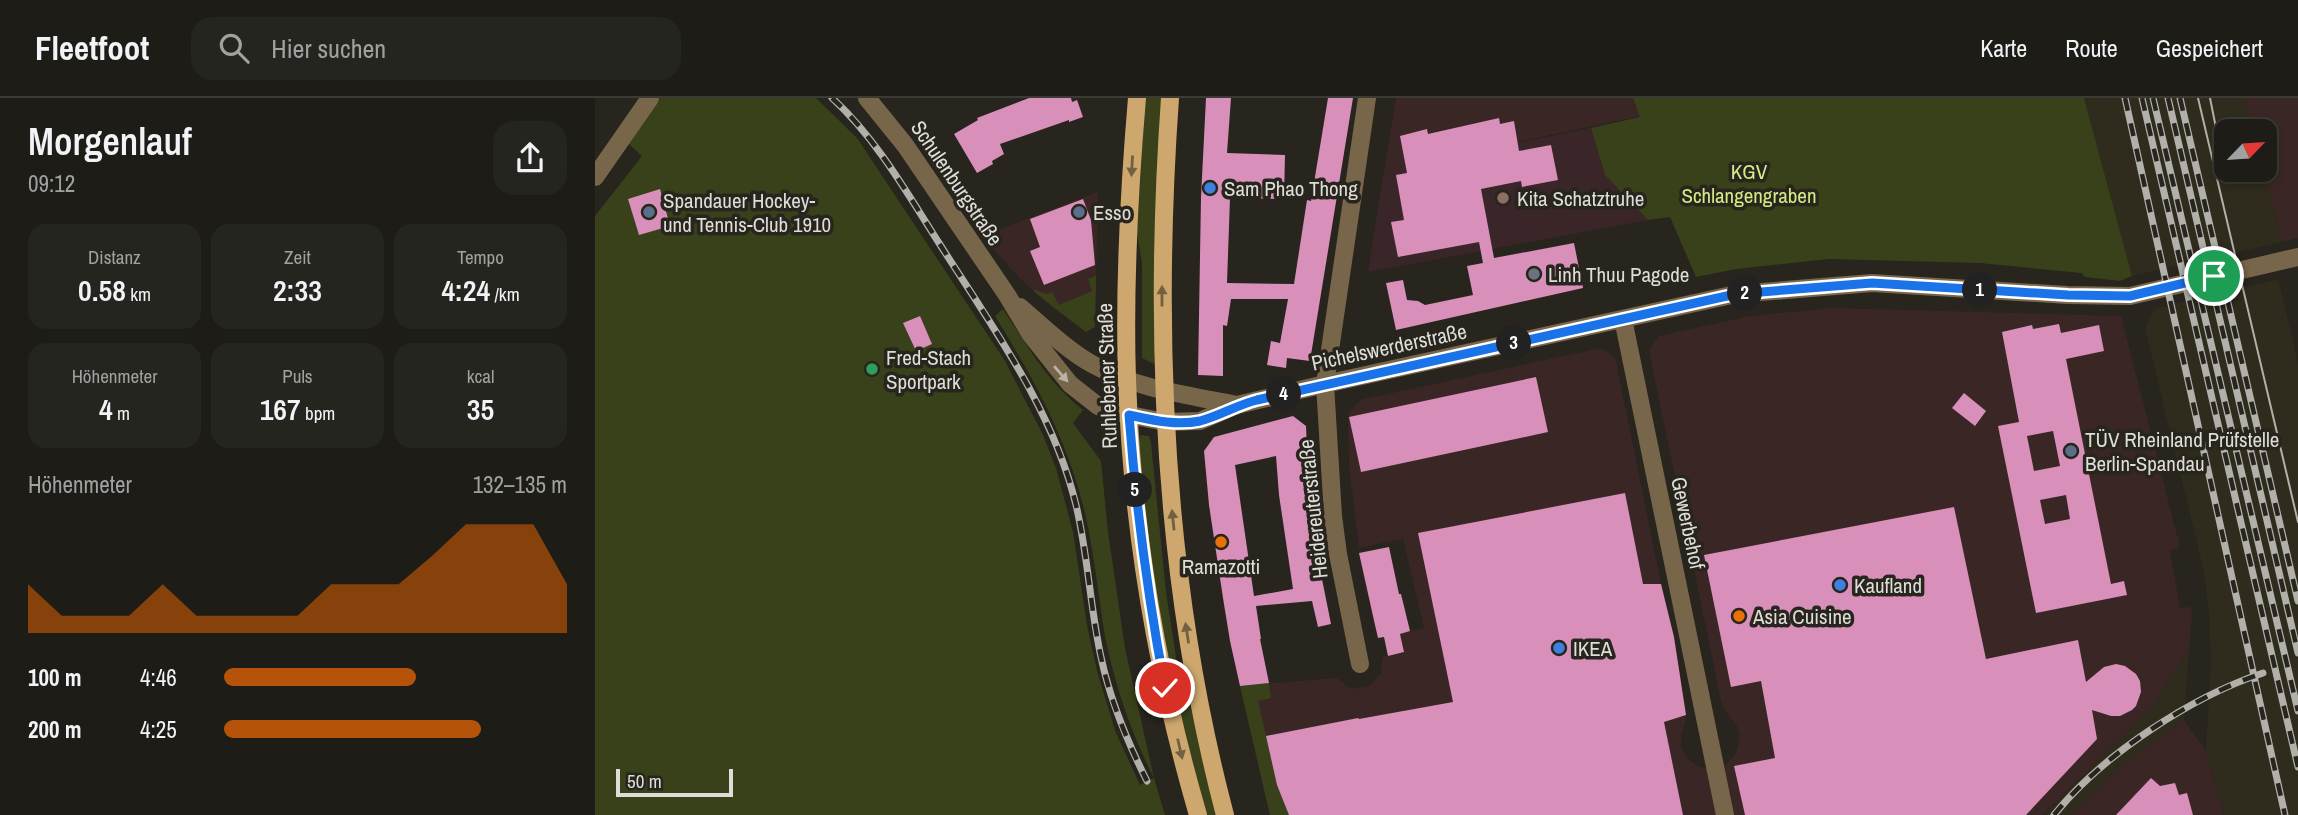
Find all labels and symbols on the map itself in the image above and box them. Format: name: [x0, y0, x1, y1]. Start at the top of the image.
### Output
street label: Schulenburgstraße: [904, 115, 1010, 251]
north arrow: [2214, 119, 2277, 182]
one-way arrow: [1126, 155, 1137, 177]
park label: KGV Schlangengraben: [1682, 157, 1817, 210]
place label: Sam Phao Thong: [1224, 174, 1358, 203]
marker: Sam Phao Thong: [1202, 180, 1218, 196]
place label: Kita Schatztruhe: [1517, 184, 1644, 213]
place label: Spandauer Hockey- und Tennis-Club 1910: [663, 186, 831, 239]
marker: Kita Schatztruhe: [1495, 190, 1511, 206]
place label: Esso: [1093, 198, 1131, 227]
marker: Spandauer Hockey- und Tennis-Club 1910: [641, 204, 657, 220]
marker: Esso: [1071, 204, 1087, 220]
pin: [2184, 246, 2244, 306]
place label: Linh Thuu Pagode: [1548, 260, 1689, 289]
marker: Linh Thuu Pagode: [1526, 266, 1542, 282]
pin: 1: [1963, 272, 1997, 308]
pin: 2: [1727, 276, 1763, 310]
one-way arrow: [1156, 285, 1168, 307]
street label: Ruhlebener Straße: [1090, 303, 1124, 449]
street label: Pichelswerderstraße: [1309, 316, 1469, 378]
pin: 3: [1497, 326, 1531, 360]
place label: Fred-Stach Sportpark: [886, 343, 971, 396]
marker: Fred-Stach Sportpark: [864, 361, 880, 377]
one-way arrow: [1053, 365, 1069, 382]
pin: 4: [1267, 376, 1301, 412]
place label: TÜV Rheinland Prüfstelle Berlin-Spandau: [2085, 425, 2279, 478]
street label: Heidereuterstraße: [1291, 438, 1335, 580]
marker: TÜV Rheinland Prüfstelle Berlin-Spandau: [2063, 443, 2079, 459]
pin: 5: [1117, 472, 1153, 508]
street label: Gewerbehof: [1664, 474, 1712, 572]
one-way arrow: [1167, 509, 1178, 531]
marker: Ramazotti: [1213, 534, 1229, 550]
place label: Ramazotti: [1182, 552, 1260, 581]
place label: Kaufland: [1854, 571, 1922, 600]
marker: Kaufland: [1832, 577, 1848, 593]
place label: Asia Cuisine: [1752, 602, 1852, 631]
marker: Asia Cuisine: [1731, 608, 1747, 624]
one-way arrow: [1181, 622, 1192, 644]
place label: IKEA: [1573, 634, 1613, 663]
marker: IKEA: [1551, 640, 1567, 656]
pin: [1135, 658, 1195, 718]
one-way arrow: [1174, 738, 1185, 760]
scale bar: [616, 766, 733, 798]

